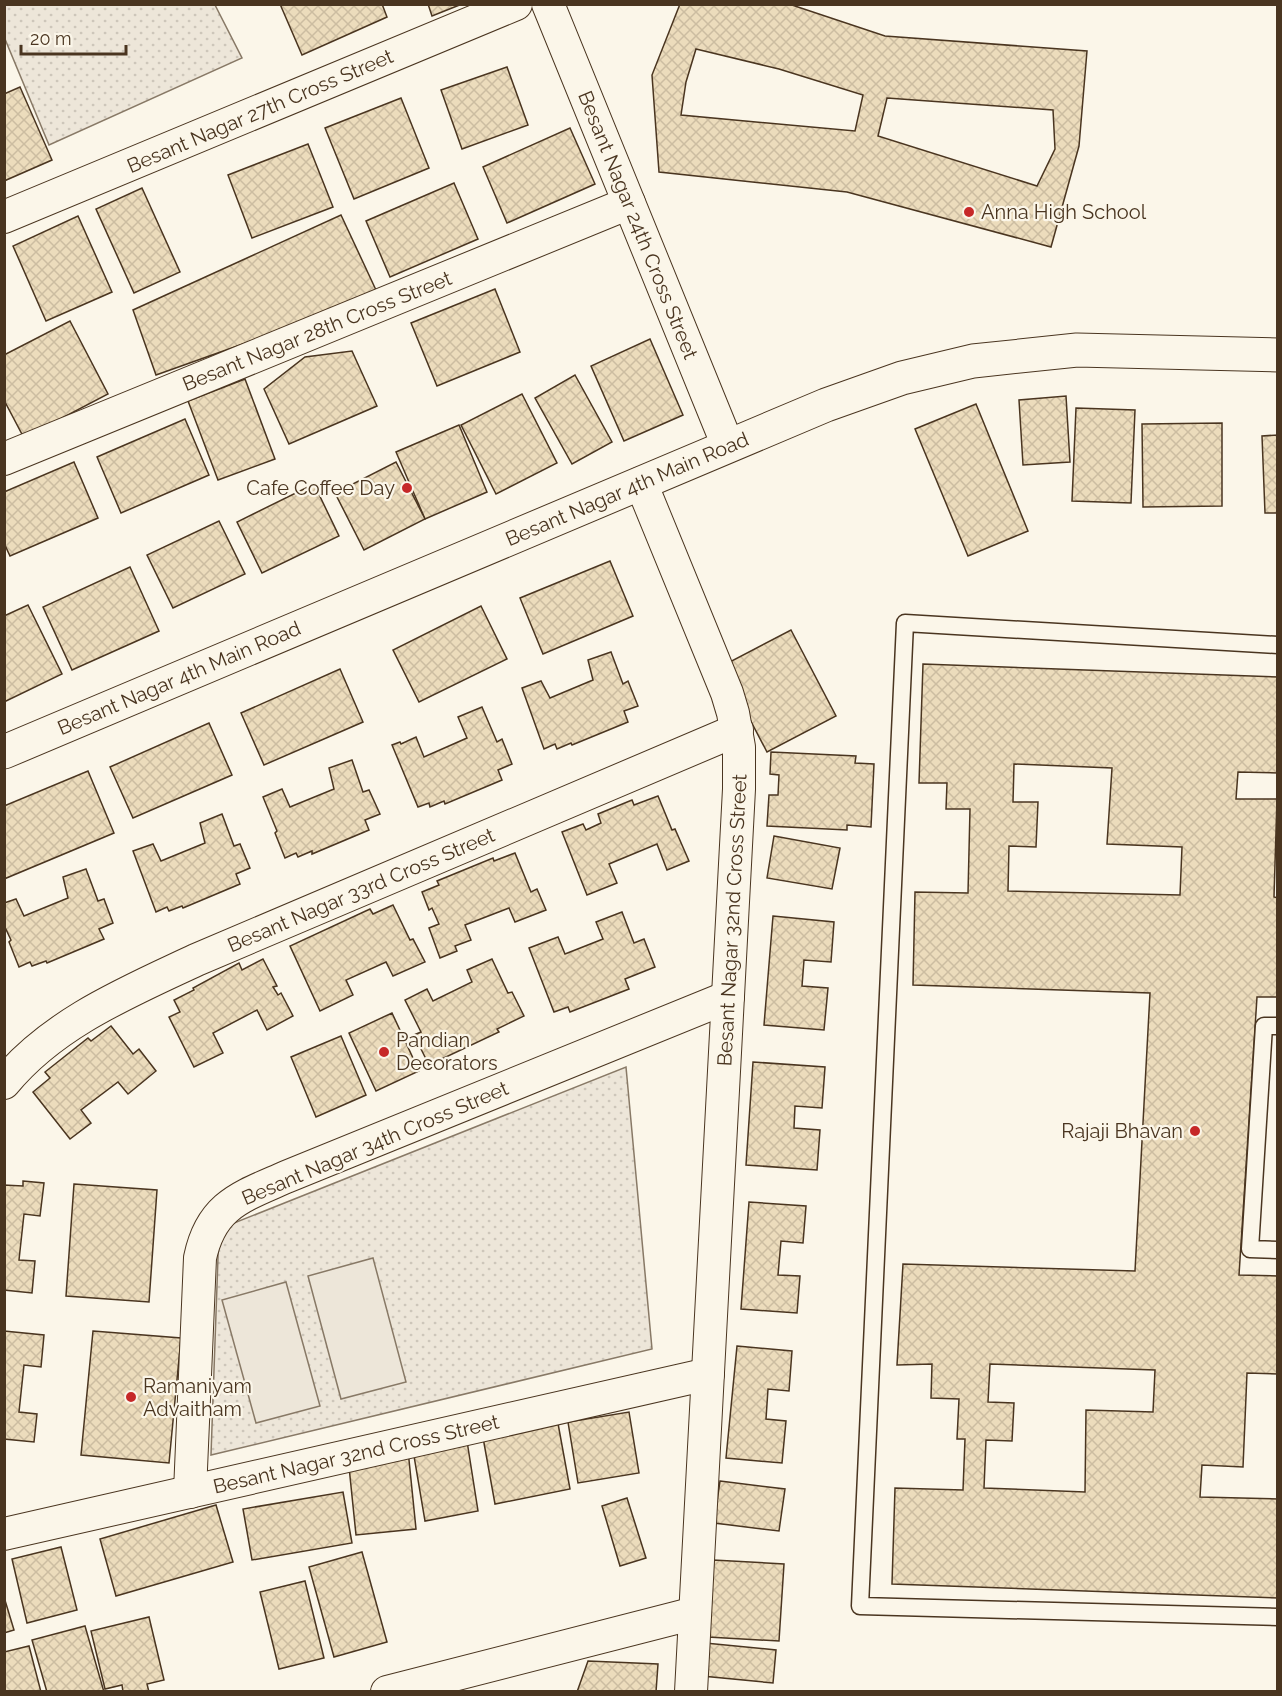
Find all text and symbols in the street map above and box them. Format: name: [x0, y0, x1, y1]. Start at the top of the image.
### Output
scale bar: [21, 18, 126, 56]
text: 20 m: [30, 28, 72, 49]
street label: Besant Nagar 27th Cross Street: [123, 44, 397, 178]
street label: Besant Nagar 24th Cross Street: [573, 87, 703, 363]
place label: Anna High School: [981, 200, 1147, 224]
marker: Anna High School: [962, 205, 976, 219]
street label: Besant Nagar 28th Cross Street: [179, 266, 455, 396]
street label: Besant Nagar 4th Main Road: [502, 427, 752, 551]
place label: Cafe Coffee Day: [246, 476, 395, 500]
marker: Cafe Coffee Day: [400, 481, 414, 495]
street label: Besant Nagar 4th Main Road: [54, 616, 304, 740]
street label: Besant Nagar 32nd Cross Street: [712, 773, 752, 1067]
street label: Besant Nagar 33rd Cross Street: [224, 823, 498, 957]
place label: Pandian Decorators: [396, 1028, 498, 1075]
marker: Pandian Decorators: [377, 1045, 391, 1059]
street label: Besant Nagar 34th Cross Street: [238, 1076, 512, 1210]
place label: Rajaji Bhavan: [1061, 1119, 1183, 1143]
marker: Rajaji Bhavan: [1188, 1124, 1202, 1138]
place label: Ramaniyam Advaitham: [143, 1374, 252, 1421]
marker: Ramaniyam Advaitham: [124, 1390, 138, 1404]
street label: Besant Nagar 32nd Cross Street: [211, 1409, 502, 1499]

